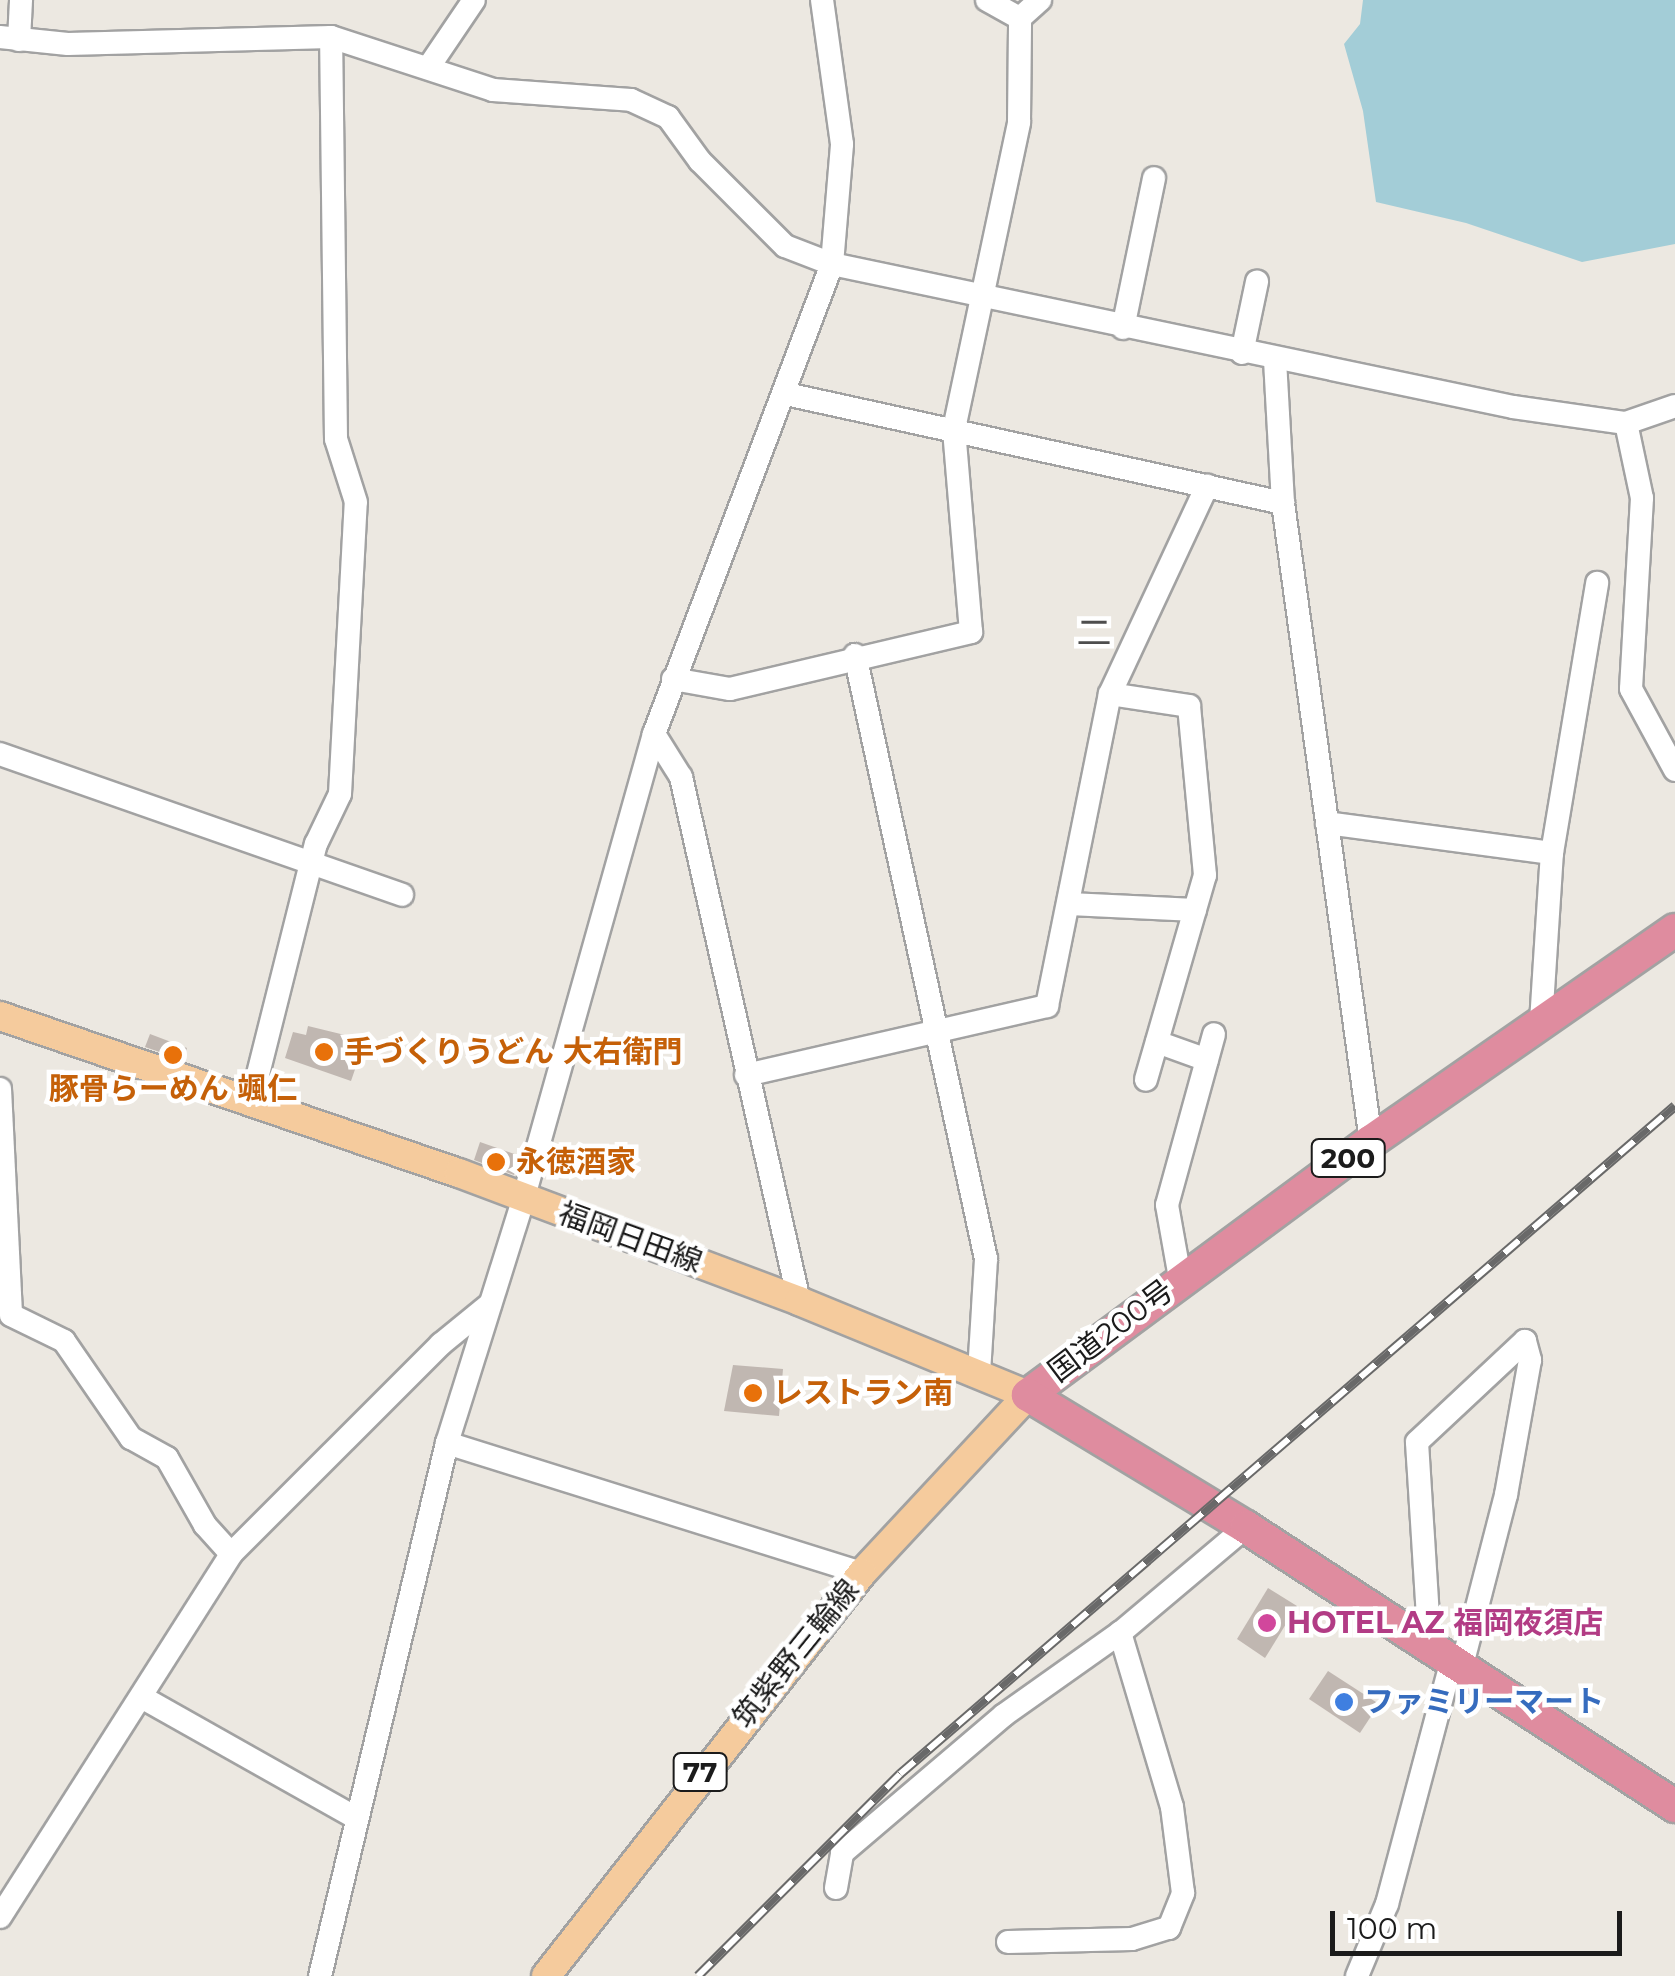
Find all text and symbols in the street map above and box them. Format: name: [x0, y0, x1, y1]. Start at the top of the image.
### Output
district label: 二: [1077, 612, 1111, 654]
place label: 手づくりうどん 大右衛門: [344, 1034, 682, 1070]
marker: 手づくりうどん 大右衛門: [313, 1041, 335, 1063]
marker: 豚骨らーめん 颯仁: [162, 1044, 184, 1066]
place label: 豚骨らーめん 颯仁: [49, 1071, 297, 1107]
road number: 200: [1310, 1135, 1386, 1181]
place label: 永徳酒家: [516, 1144, 636, 1180]
marker: 永徳酒家: [485, 1151, 507, 1173]
street label: 福岡日田線: [553, 1195, 707, 1281]
street label: 国道200号: [1042, 1272, 1180, 1390]
place label: レストラン南: [773, 1375, 953, 1411]
marker: レストラン南: [742, 1382, 764, 1404]
street label: 筑紫野三輪線: [725, 1573, 867, 1735]
place label: HOTEL AZ 福岡夜須店: [1287, 1605, 1603, 1641]
marker: HOTEL AZ 福岡夜須店: [1256, 1612, 1278, 1634]
place label: ファミリーマート: [1364, 1684, 1604, 1720]
marker: ファミリーマート: [1333, 1691, 1355, 1713]
road number: 77: [672, 1749, 728, 1795]
scale bar: [1335, 1891, 1628, 1953]
text: 100 m: [1347, 1910, 1437, 1947]

